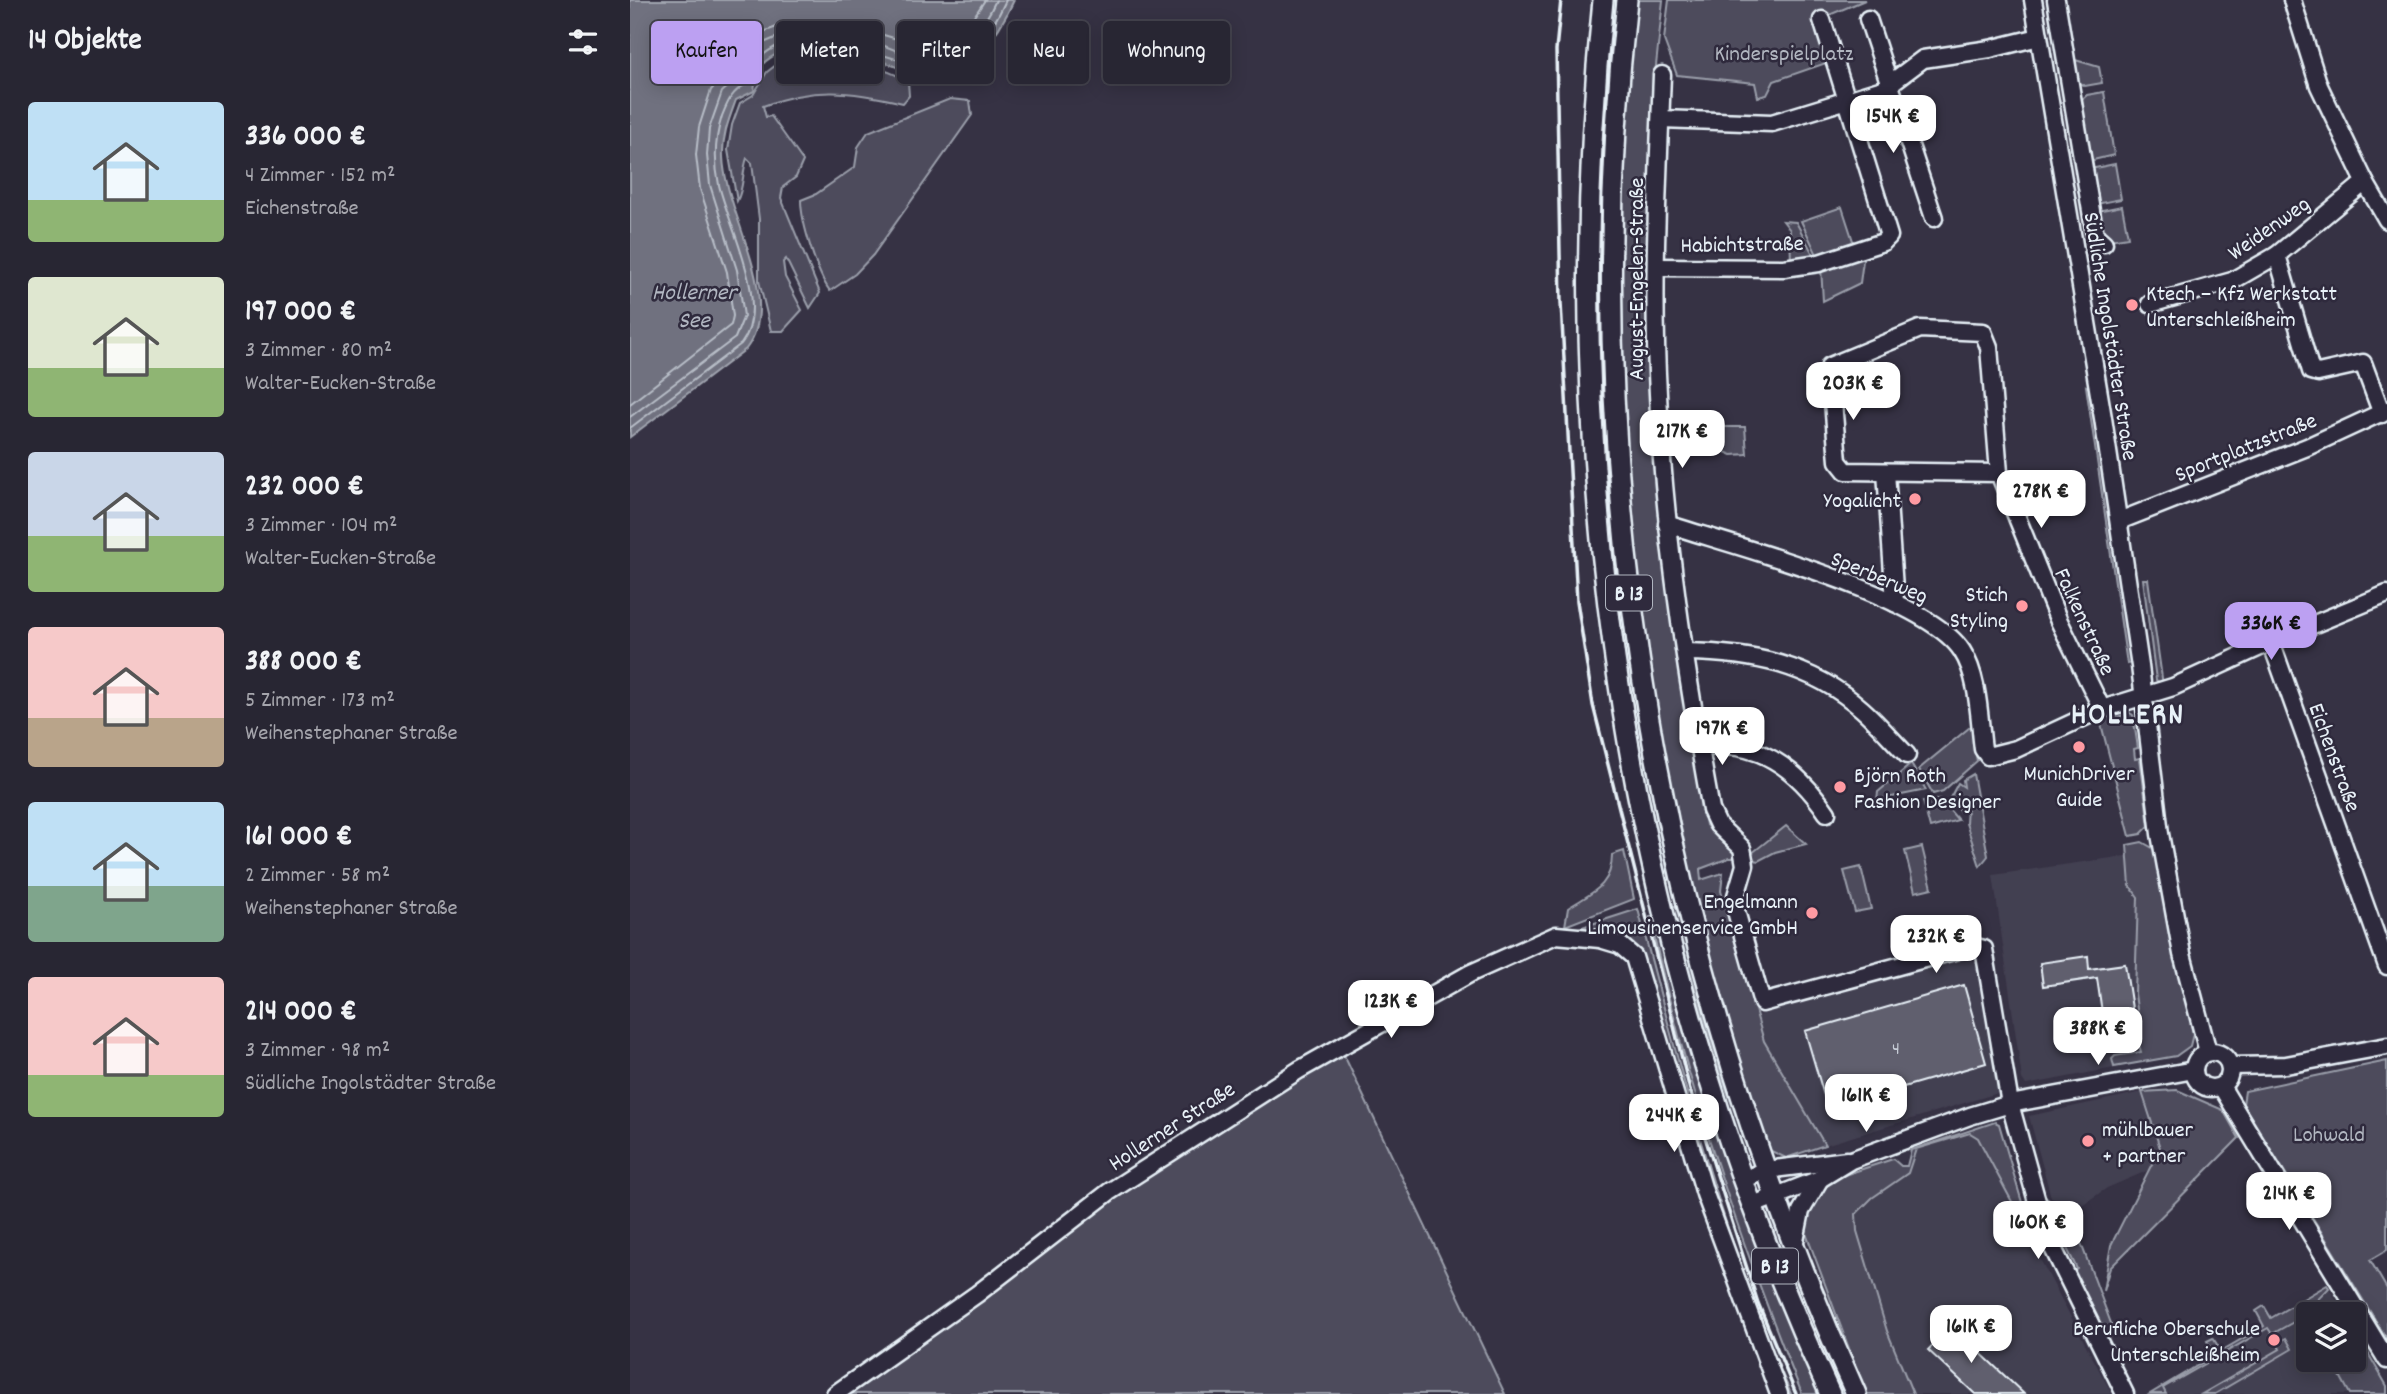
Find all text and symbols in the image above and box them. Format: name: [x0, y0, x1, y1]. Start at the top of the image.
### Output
text: 14 Objekte: [28, 21, 142, 64]
chip: Kaufen: [651, 21, 762, 84]
chip: Mieten: [776, 21, 883, 84]
chip: Filter: [897, 21, 994, 84]
chip: Neu: [1008, 21, 1089, 84]
chip: Wohnung: [1103, 21, 1230, 84]
icon: filters: [564, 23, 602, 61]
park label: Kinderspielplatz: [1714, 39, 1854, 72]
pin: 154K €: [1836, 96, 1950, 155]
text: 154K €: [1866, 101, 1920, 134]
text: 336 000 €: [245, 117, 366, 160]
icon: home: [84, 130, 168, 214]
text: 4 Zimmer · 152 m²: [245, 160, 395, 193]
street label: August-Engelen-Straße: [1622, 178, 1655, 380]
street label: Weidenweg: [2222, 189, 2318, 270]
text: Eichenstraße: [245, 193, 359, 226]
street label: Südliche Ingolstädter Straße: [2073, 210, 2144, 463]
street label: Habichtstraße: [1680, 229, 1804, 264]
water label: Hollerner See: [652, 277, 739, 339]
place label: Ktech – Kfz Werkstatt Unterschleißheim: [2146, 279, 2337, 338]
text: 197 000 €: [245, 292, 356, 335]
marker: Ktech – Kfz Werkstatt Unterschleißheim: [2124, 297, 2140, 313]
icon: home: [84, 305, 168, 389]
text: 3 Zimmer · 80 m²: [245, 335, 392, 368]
pin: 203K €: [1796, 362, 1910, 422]
text: Walter-Eucken-Straße: [245, 368, 436, 401]
text: 203K €: [1822, 368, 1884, 401]
street label: Sportplatzstraße: [2170, 406, 2322, 493]
pin: 217K €: [1625, 410, 1739, 470]
text: 217K €: [1656, 416, 1708, 449]
text: 232 000 €: [245, 467, 364, 510]
pin: 278K €: [1984, 470, 2098, 530]
text: 278K €: [2013, 476, 2069, 509]
icon: home: [84, 480, 168, 564]
place label: Yogalicht: [1824, 486, 1901, 519]
marker: Yogalicht: [1907, 491, 1923, 507]
text: 3 Zimmer · 104 m²: [245, 510, 397, 543]
text: Walter-Eucken-Straße: [245, 543, 436, 576]
street label: Sperberweg: [1825, 544, 1932, 615]
street label: Falkenstraße: [2044, 563, 2122, 682]
road number: B 13: [1606, 576, 1652, 610]
place label: Stich Styling: [1950, 580, 2008, 639]
marker: Stich Styling: [2014, 598, 2030, 614]
pin: 336K €: [2214, 602, 2328, 662]
text: 336K €: [2241, 608, 2301, 641]
text: 388 000 €: [245, 642, 362, 685]
icon: home: [84, 655, 168, 739]
text: 5 Zimmer · 173 m²: [245, 685, 395, 718]
district label: HOLLERN: [2071, 696, 2185, 739]
street label: Eichenstraße: [2298, 699, 2368, 817]
pin: 197K €: [1665, 708, 1779, 767]
text: 197K €: [1695, 713, 1749, 746]
text: Weihenstephaner Straße: [245, 718, 458, 751]
marker: MunichDriver Guide: [2071, 739, 2087, 755]
place label: MunichDriver Guide: [2024, 759, 2135, 818]
place label: Björn Roth Fashion Designer: [1854, 761, 2001, 820]
marker: Björn Roth Fashion Designer: [1832, 779, 1848, 795]
text: 161 000 €: [245, 817, 352, 860]
icon: home: [84, 830, 168, 914]
text: 2 Zimmer · 58 m²: [245, 860, 390, 893]
place label: Engelmann Limousinenservice GmbH: [1587, 887, 1798, 946]
text: Weihenstephaner Straße: [245, 893, 458, 926]
marker: Engelmann Limousinenservice GmbH: [1804, 905, 1820, 921]
pin: 232K €: [1879, 916, 1993, 975]
text: 232K €: [1906, 921, 1966, 954]
pin: 123K €: [1334, 981, 1448, 1040]
text: 123K €: [1364, 986, 1418, 1019]
text: 214 000 €: [245, 992, 357, 1035]
icon: home: [84, 1005, 168, 1089]
pin: 388K €: [2041, 1007, 2155, 1067]
text: 388K €: [2069, 1013, 2127, 1046]
text: 3 Zimmer · 98 m²: [245, 1035, 390, 1068]
house number: 4: [1892, 1037, 1900, 1064]
text: Südliche Ingolstädter Straße: [245, 1068, 496, 1101]
pin: 161K €: [1809, 1074, 1923, 1134]
street label: Hollerner Straße: [1103, 1075, 1243, 1181]
text: 161K €: [1841, 1080, 1891, 1113]
pin: 244K €: [1617, 1094, 1731, 1154]
text: 244K €: [1645, 1100, 1703, 1133]
place label: mühlbauer + partner: [2102, 1115, 2194, 1174]
park label: Lohwald: [2293, 1120, 2365, 1153]
marker: mühlbauer + partner: [2080, 1133, 2096, 1149]
pin: 214K €: [2232, 1172, 2346, 1232]
text: 214K €: [2262, 1178, 2316, 1211]
pin: 160K €: [1981, 1202, 2095, 1261]
text: 160K €: [2009, 1207, 2067, 1240]
road number: B 13: [1752, 1248, 1798, 1284]
map controls: [2296, 1302, 2366, 1372]
button: layers: [2296, 1302, 2366, 1372]
pin: 161K €: [1914, 1306, 2028, 1365]
text: 161K €: [1946, 1311, 1996, 1344]
place label: Berufliche Oberschule Unterschleißheim: [2073, 1314, 2260, 1373]
marker: Berufliche Oberschule Unterschleißheim: [2266, 1332, 2282, 1348]

